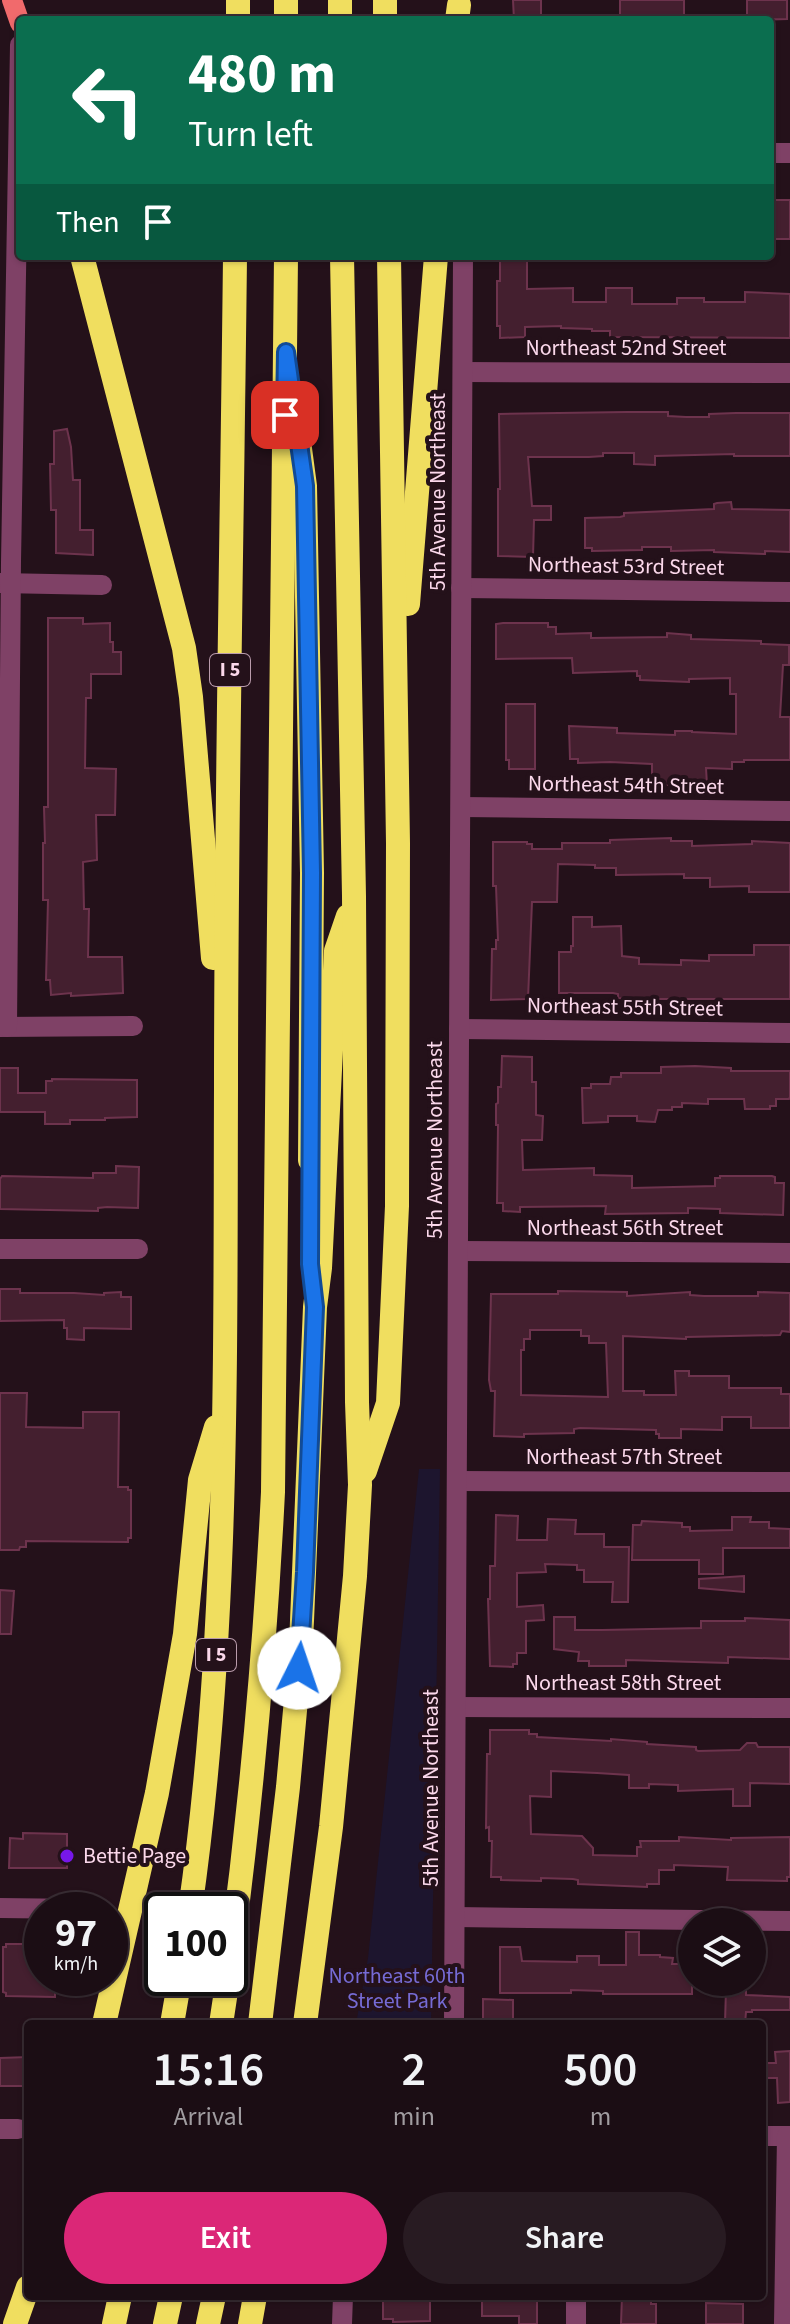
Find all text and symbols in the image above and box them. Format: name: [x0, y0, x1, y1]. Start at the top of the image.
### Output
text: 480 m: [188, 35, 336, 114]
icon: left: [56, 48, 160, 152]
text: Turn left: [188, 109, 313, 160]
icon: arrive: [136, 200, 180, 244]
text: Then: [56, 201, 120, 244]
street label: Northeast 52nd Street: [525, 332, 727, 364]
pin: [251, 381, 319, 449]
street label: 5th Avenue Northeast: [422, 392, 454, 591]
icon: arrive: [263, 393, 307, 437]
street label: Northeast 53rd Street: [527, 548, 725, 584]
road number: I 5: [210, 654, 250, 686]
street label: Northeast 54th Street: [528, 767, 725, 803]
street label: Northeast 55th Street: [527, 989, 724, 1025]
street label: 5th Avenue Northeast: [419, 1040, 451, 1239]
street label: Northeast 56th Street: [527, 1212, 724, 1244]
street label: Northeast 57th Street: [526, 1441, 723, 1473]
position arrow: [257, 1626, 341, 1710]
road number: I 5: [196, 1639, 236, 1671]
street label: Northeast 58th Street: [525, 1667, 722, 1699]
street label: 5th Avenue Northeast: [415, 1688, 447, 1887]
place label: Bettie Page: [83, 1840, 186, 1872]
marker: Bettie Page: [58, 1847, 76, 1865]
speed limit sign: 100: [144, 1892, 248, 1996]
text: 97: [55, 1905, 97, 1962]
map controls: [678, 1908, 766, 1996]
button: layers: [678, 1908, 766, 1996]
text: km/h: [54, 1950, 98, 1978]
park label: Northeast 60th Street Park: [329, 1960, 465, 2017]
text: 15:16: [153, 2036, 264, 2104]
text: 2: [402, 2036, 426, 2104]
text: 500: [564, 2036, 637, 2104]
text: Arrival: [173, 2098, 243, 2135]
text: min: [393, 2098, 435, 2135]
text: m: [590, 2098, 611, 2135]
button: Exit: [64, 2192, 387, 2284]
button: Share: [403, 2192, 726, 2284]

